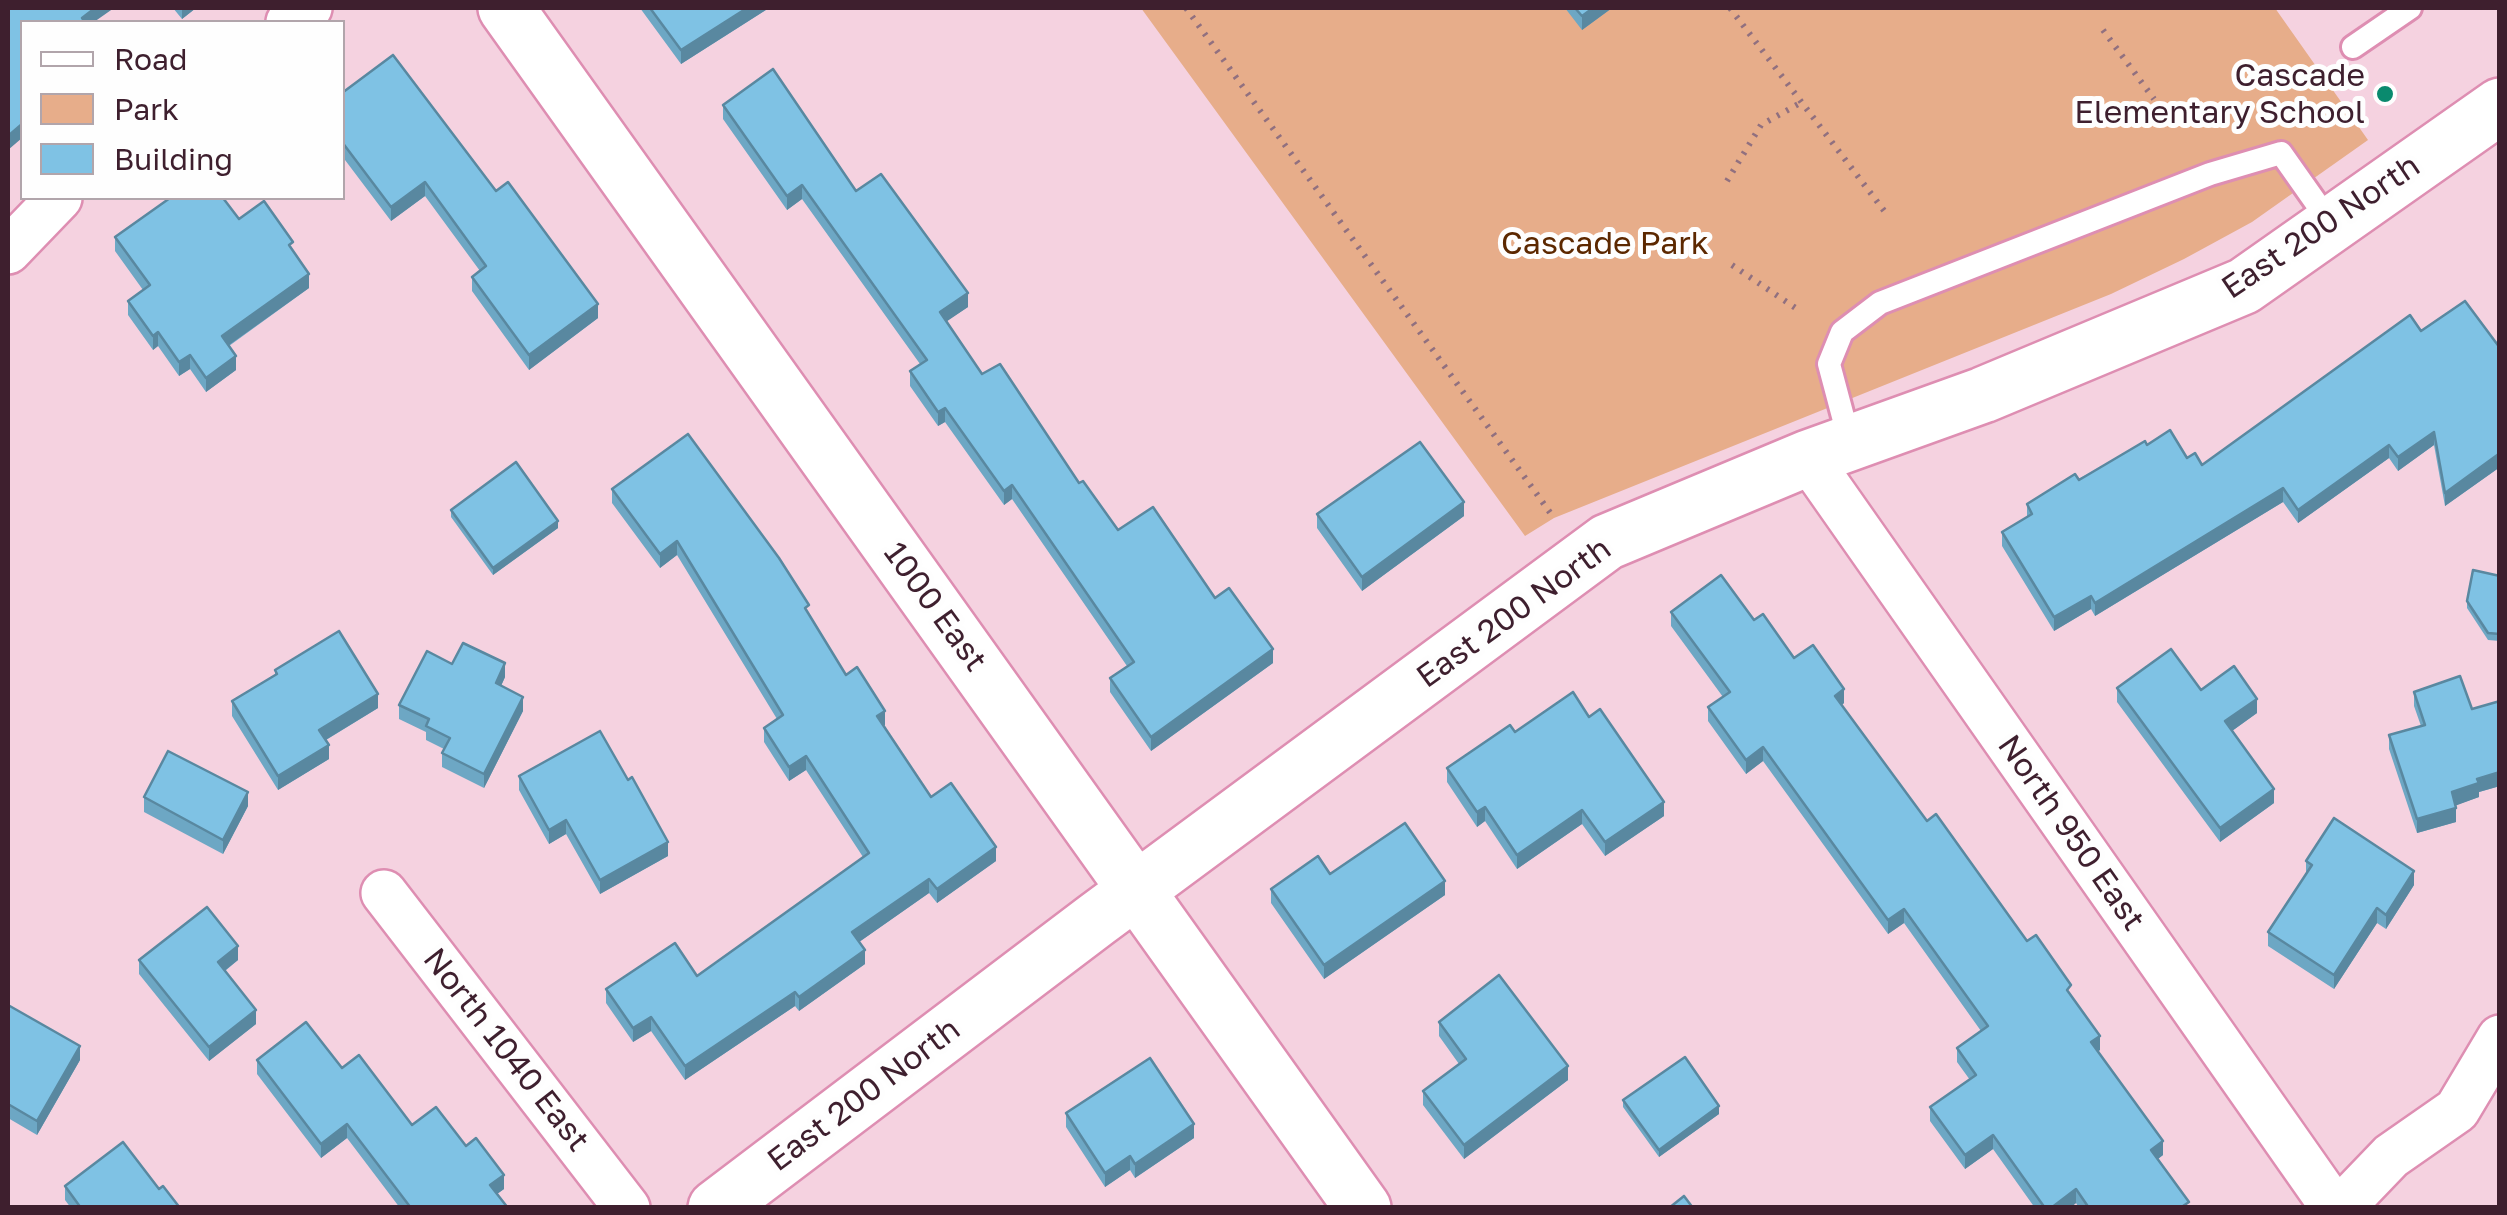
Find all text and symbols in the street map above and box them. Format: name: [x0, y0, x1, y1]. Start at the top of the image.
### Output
legend: [20, 20, 345, 200]
text: Road: [114, 41, 188, 77]
place label: Cascade Elementary School: [2074, 57, 2365, 132]
marker: Cascade Elementary School: [2374, 83, 2396, 105]
text: Park: [114, 91, 179, 127]
text: Building: [114, 141, 233, 177]
street label: East 200 North: [2215, 147, 2427, 307]
park label: Cascade Park: [1501, 225, 1709, 263]
street label: East 200 North: [1410, 530, 1618, 696]
street label: 1000 East: [875, 535, 995, 679]
street label: North 950 East: [1989, 728, 2153, 938]
street label: North 1040 East: [415, 941, 597, 1159]
street label: East 200 North: [760, 1010, 968, 1180]

